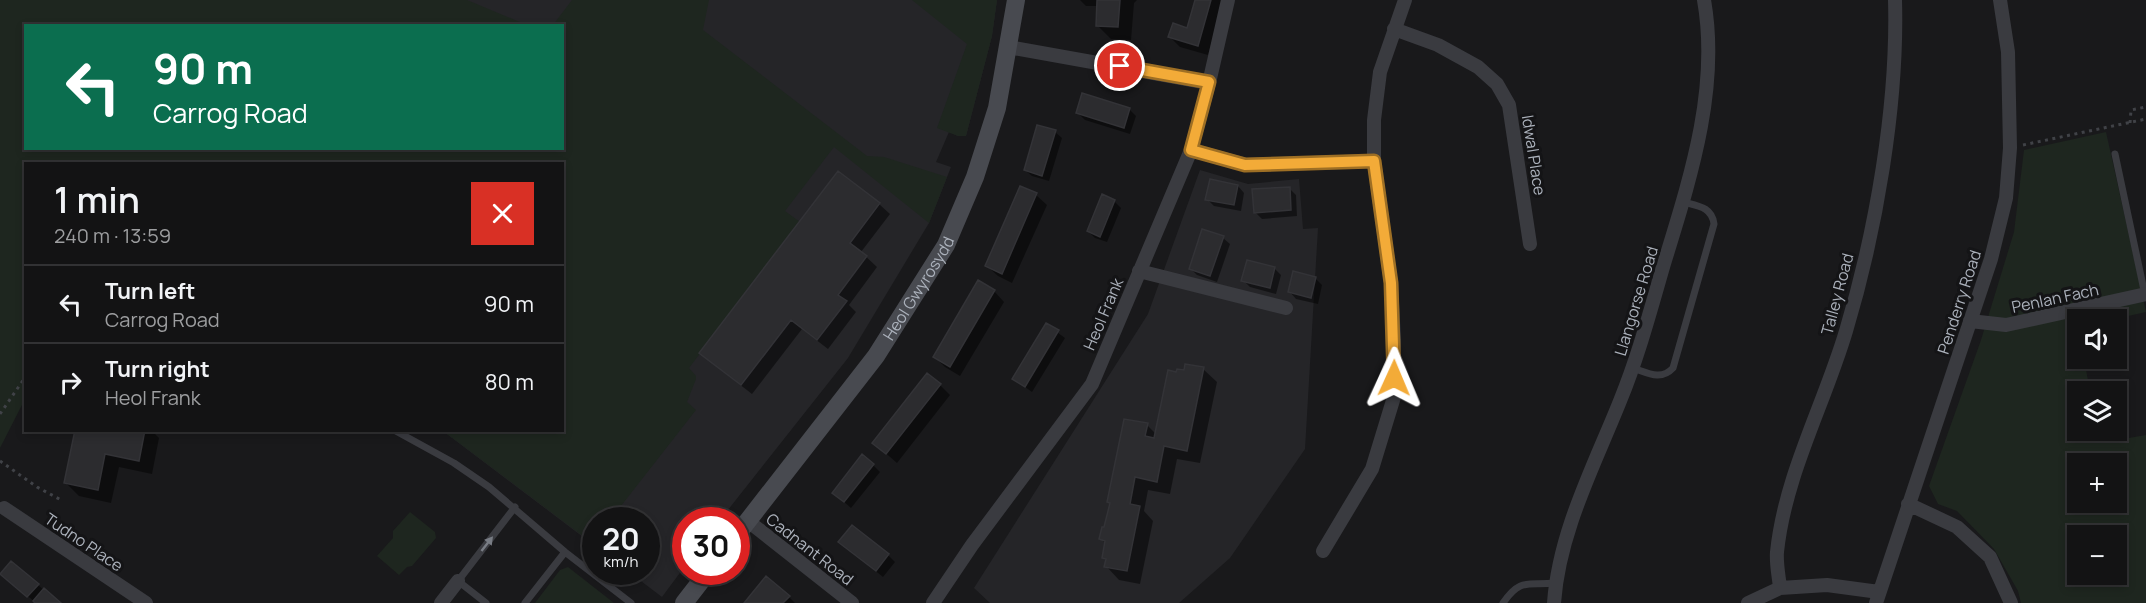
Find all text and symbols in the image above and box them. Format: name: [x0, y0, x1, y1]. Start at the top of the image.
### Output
text: 90 m: [153, 39, 253, 97]
pin: [1094, 40, 1145, 91]
icon: left: [54, 48, 132, 126]
icon: arrive: [1103, 49, 1136, 82]
text: Carrog Road: [153, 94, 308, 131]
street label: Idwal Place: [1517, 113, 1551, 197]
text: 1 min: [54, 175, 140, 224]
button: close: [471, 182, 534, 245]
text: 240 m · 13:59: [54, 222, 171, 249]
street label: Heol Gwyrosydd: [878, 233, 959, 344]
street label: Llangorse Road: [1609, 243, 1663, 359]
street label: Penderry Road: [1932, 247, 1986, 357]
street label: Talley Road: [1816, 251, 1858, 337]
street label: Heol Frank: [1078, 274, 1128, 354]
text: Turn left: [105, 276, 195, 306]
street label: Penlan Fach: [2009, 278, 2101, 318]
icon: left: [54, 288, 87, 321]
text: 90 m: [484, 289, 534, 319]
text: Carrog Road: [105, 306, 220, 333]
map controls: [2067, 309, 2127, 585]
button: sound: [2067, 309, 2127, 369]
position arrow: [1362, 346, 1426, 410]
text: Turn right: [105, 354, 210, 384]
icon: right: [54, 366, 87, 399]
text: 80 m: [485, 367, 534, 397]
button: layers: [2067, 381, 2127, 441]
text: Heol Frank: [105, 384, 201, 411]
button: +: [2067, 453, 2127, 513]
speed limit sign: 30: [672, 507, 750, 585]
street label: Tudno Place: [40, 508, 128, 576]
street label: Cadnant Road: [762, 508, 858, 590]
text: 20: [602, 518, 640, 559]
button: −: [2067, 525, 2127, 585]
one-way arrow: [480, 536, 493, 552]
text: km/h: [604, 551, 638, 572]

